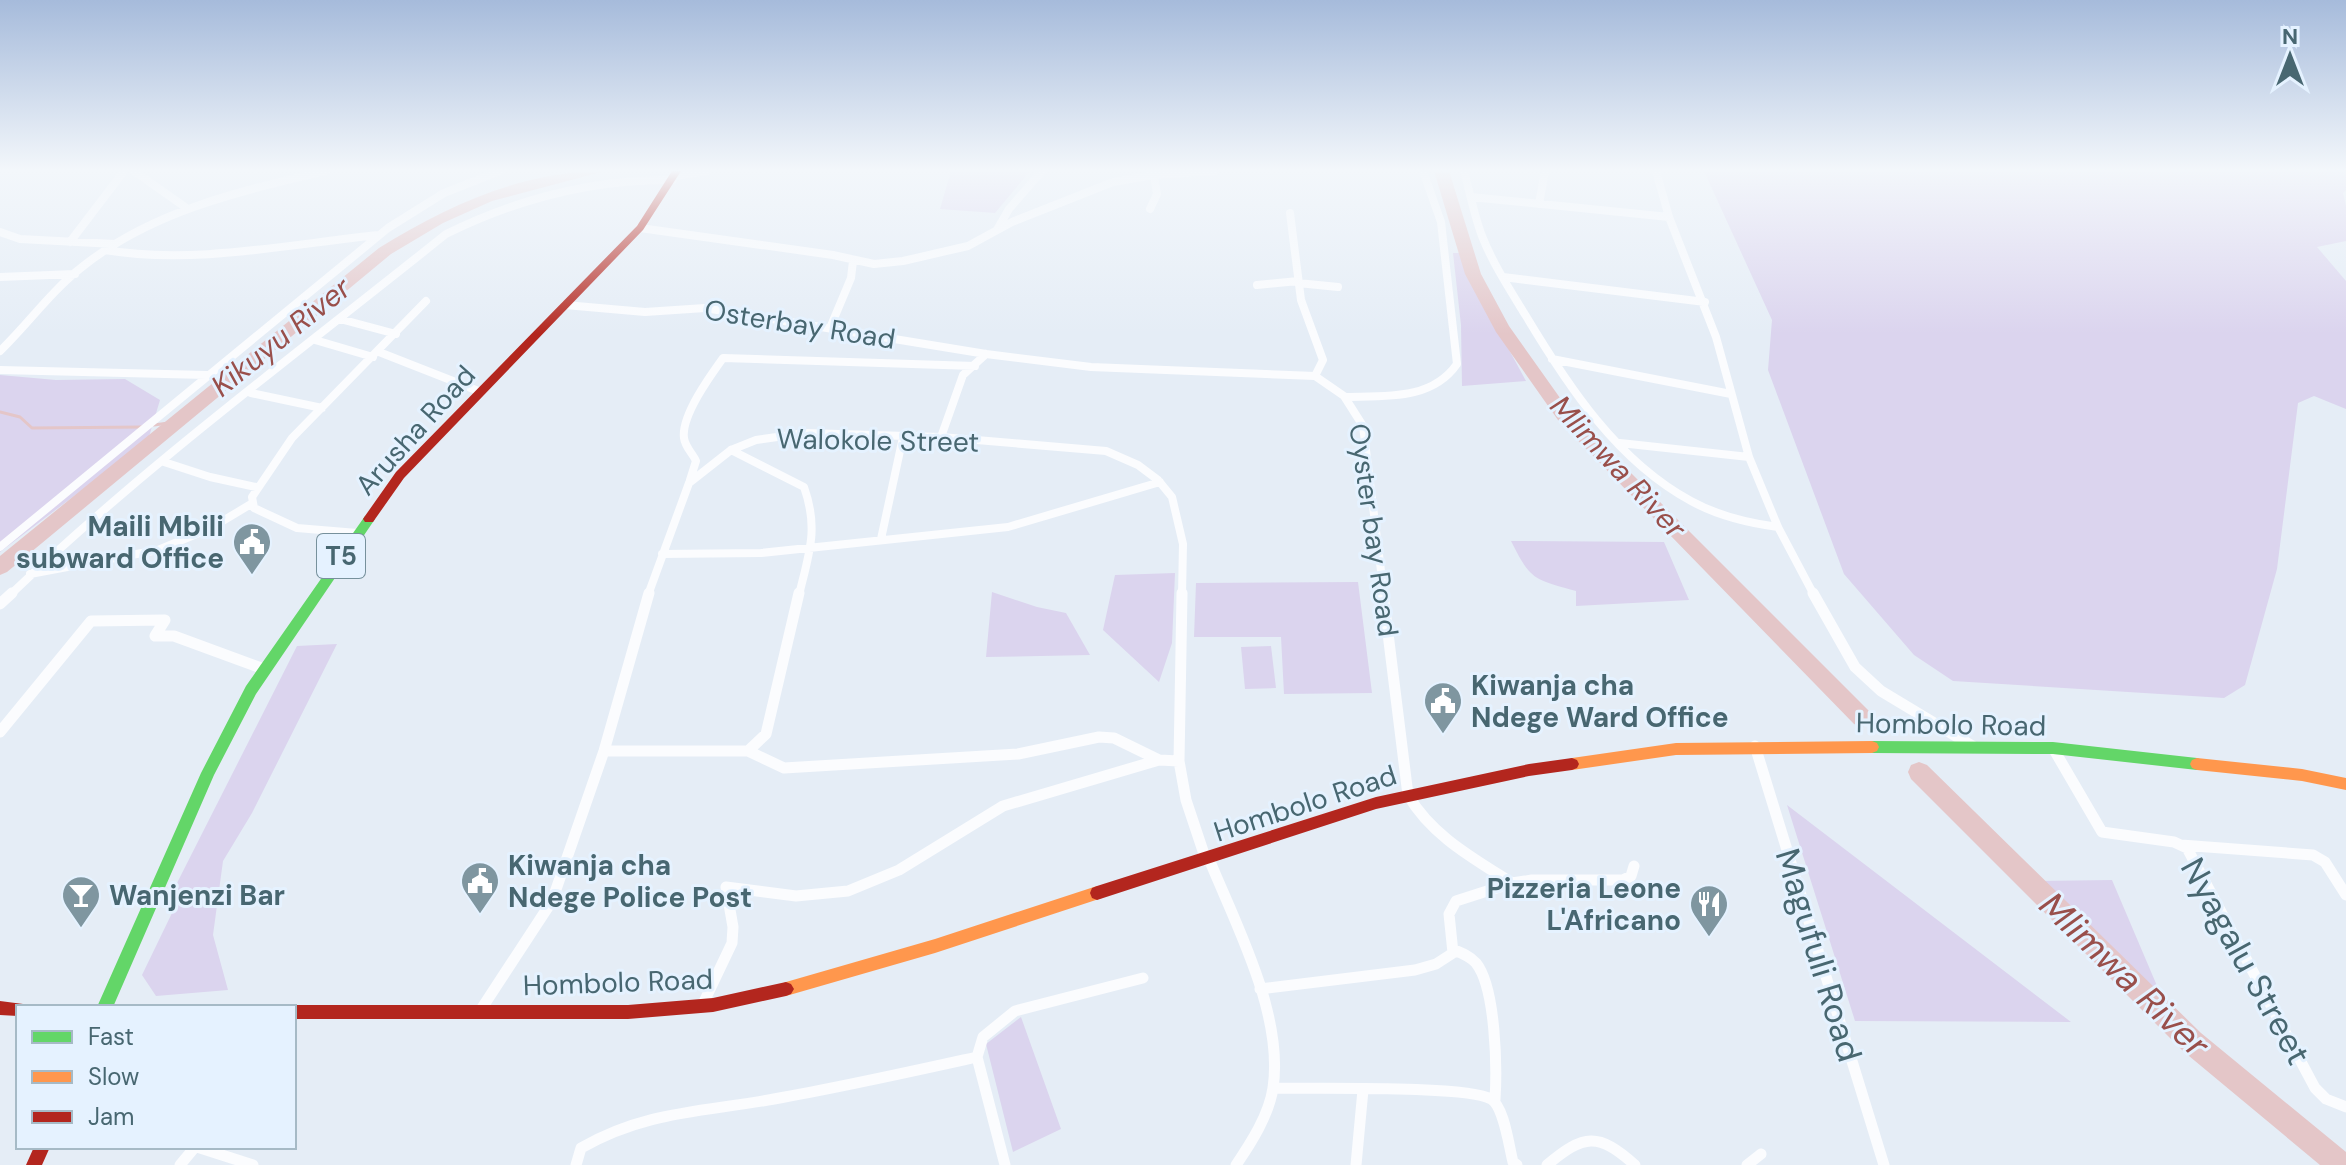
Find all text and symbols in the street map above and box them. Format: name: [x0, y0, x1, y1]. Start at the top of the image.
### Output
north arrow: [2250, 16, 2330, 96]
text: N: [2282, 22, 2298, 51]
water label: Kikuyu River: [203, 268, 359, 405]
street label: Osterbay Road: [702, 291, 898, 358]
street label: Arusha Road: [347, 357, 484, 503]
water label: Mlimwa River: [1542, 387, 1695, 547]
street label: Walokole Street: [776, 420, 980, 461]
street label: Oyster bay Road: [1340, 421, 1407, 639]
place label: Maili Mbili subward Office: [16, 508, 224, 577]
public building icon: Maili Mbili subward Office: [231, 521, 273, 576]
road number: T5: [317, 534, 365, 578]
place label: Kiwanja cha Ndege Ward Office: [1471, 667, 1729, 736]
public building icon: Kiwanja cha Ndege Ward Office: [1422, 680, 1464, 735]
street label: Hombolo Road: [1856, 704, 2046, 745]
street label: Hombolo Road: [1209, 756, 1401, 850]
street label: Magufuli Road: [1765, 843, 1872, 1067]
place label: Kiwanja cha Ndege Police Post: [508, 847, 752, 916]
street label: Nyagalu Street: [2170, 850, 2321, 1073]
public building icon: Kiwanja cha Ndege Police Post: [459, 860, 501, 915]
place label: Pizzeria Leone L'Africano: [1487, 870, 1681, 939]
bar icon: Wanjenzi Bar: [60, 874, 102, 929]
place label: Wanjenzi Bar: [109, 877, 285, 914]
water label: Mlimwa River: [2030, 882, 2221, 1068]
restaurant icon: Pizzeria Leone L'Africano: [1688, 883, 1730, 938]
street label: Hombolo Road: [522, 961, 714, 1004]
legend: [16, 1005, 296, 1149]
text: Fast: [88, 1021, 134, 1052]
text: Slow: [88, 1061, 139, 1092]
text: Jam: [88, 1101, 134, 1132]

